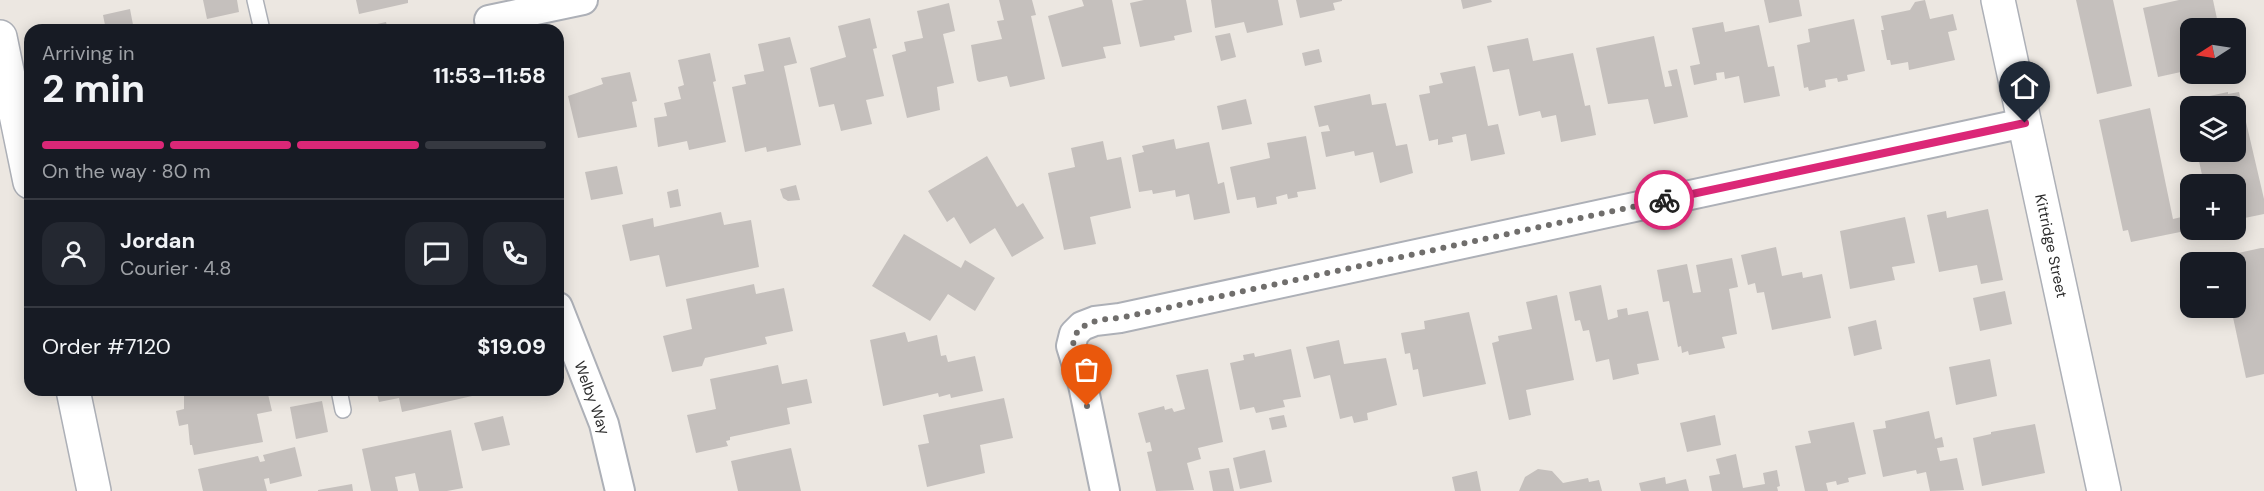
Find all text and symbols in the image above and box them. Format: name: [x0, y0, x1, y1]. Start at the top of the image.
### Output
north arrow: [2180, 18, 2246, 84]
map controls: [2180, 18, 2246, 318]
text: Arriving in: [42, 40, 134, 66]
text: 11:53–11:58: [433, 61, 546, 90]
pin: [1999, 61, 2050, 123]
text: 2 min: [42, 63, 145, 114]
icon: home: [2008, 70, 2041, 103]
button: layers: [2180, 96, 2246, 162]
text: On the way · 80 m: [42, 158, 210, 184]
courier: [1634, 170, 1694, 230]
button: +: [2180, 174, 2246, 240]
icon: bike: [1648, 184, 1681, 217]
street label: Kittridge Street: [2030, 192, 2072, 300]
button: person: [42, 222, 105, 285]
button: chat: [405, 222, 468, 285]
button: phone: [483, 222, 546, 285]
text: Jordan: [120, 226, 195, 255]
button: −: [2180, 252, 2246, 318]
text: Courier · 4.8: [120, 255, 231, 281]
text: Order #7120: [42, 332, 171, 361]
text: $19.09: [477, 332, 546, 361]
pin: [1061, 344, 1112, 406]
icon: bag: [1070, 353, 1103, 386]
street label: Welby Way: [569, 358, 615, 438]

